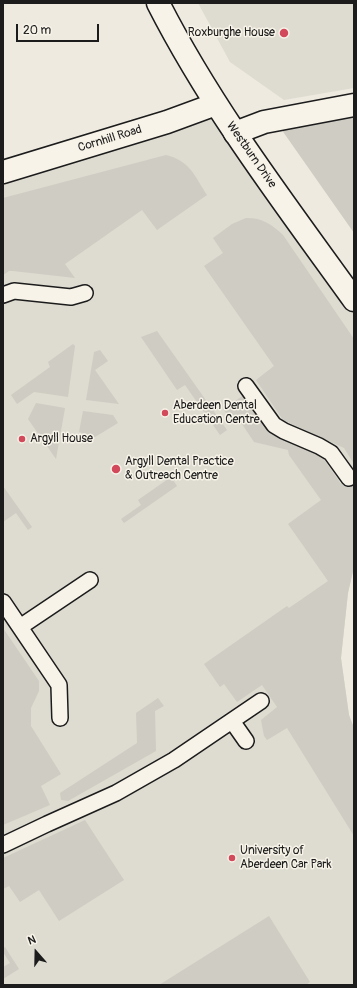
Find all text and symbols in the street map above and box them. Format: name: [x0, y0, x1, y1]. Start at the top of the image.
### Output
scale bar: [18, 16, 101, 42]
text: 20 m: [23, 23, 51, 38]
place label: Roxburghe House: [188, 26, 275, 40]
marker: Roxburghe House: [278, 27, 290, 39]
street label: Westburn Drive: [223, 119, 279, 191]
street label: Cornhill Road: [76, 122, 144, 156]
place label: Aberdeen Dental Education Centre: [173, 399, 260, 427]
marker: Aberdeen Dental Education Centre: [160, 408, 170, 418]
place label: Argyll House: [30, 432, 93, 446]
marker: Argyll House: [17, 434, 27, 444]
place label: Argyll Dental Practice & Outreach Centre: [125, 455, 234, 483]
marker: Argyll Dental Practice & Outreach Centre: [110, 463, 122, 475]
place label: University of Aberdeen Car Park: [240, 844, 332, 872]
marker: University of Aberdeen Car Park: [227, 853, 237, 863]
north arrow: [16, 932, 56, 972]
text: N: [26, 933, 37, 948]

